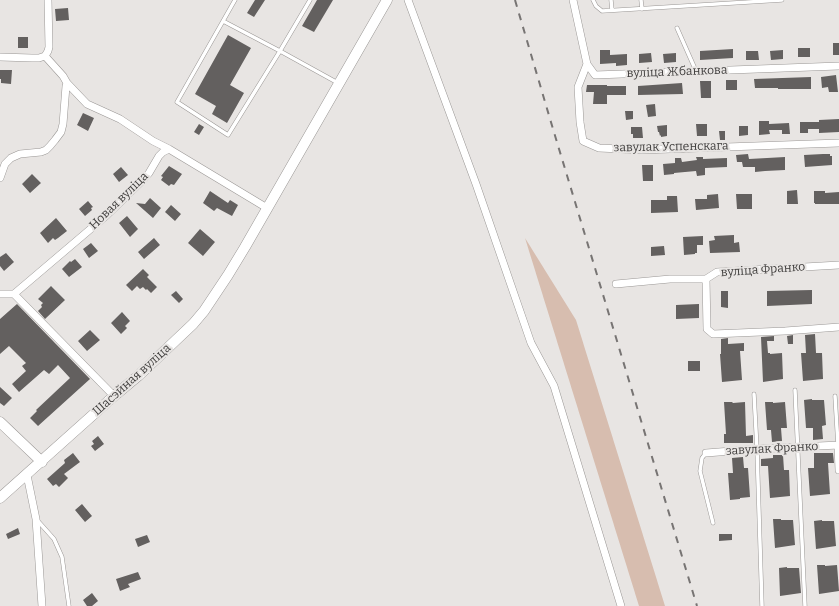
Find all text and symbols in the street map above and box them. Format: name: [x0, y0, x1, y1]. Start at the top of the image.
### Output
street label: вуліца Жбанкова: [626, 63, 728, 81]
street label: завулак Успенскага: [613, 139, 729, 155]
street label: Новая вуліца: [87, 169, 151, 233]
street label: вуліца Франко: [720, 260, 806, 280]
street label: Шасэйная вуліца: [90, 341, 174, 419]
street label: завулак Франко: [725, 439, 819, 459]

